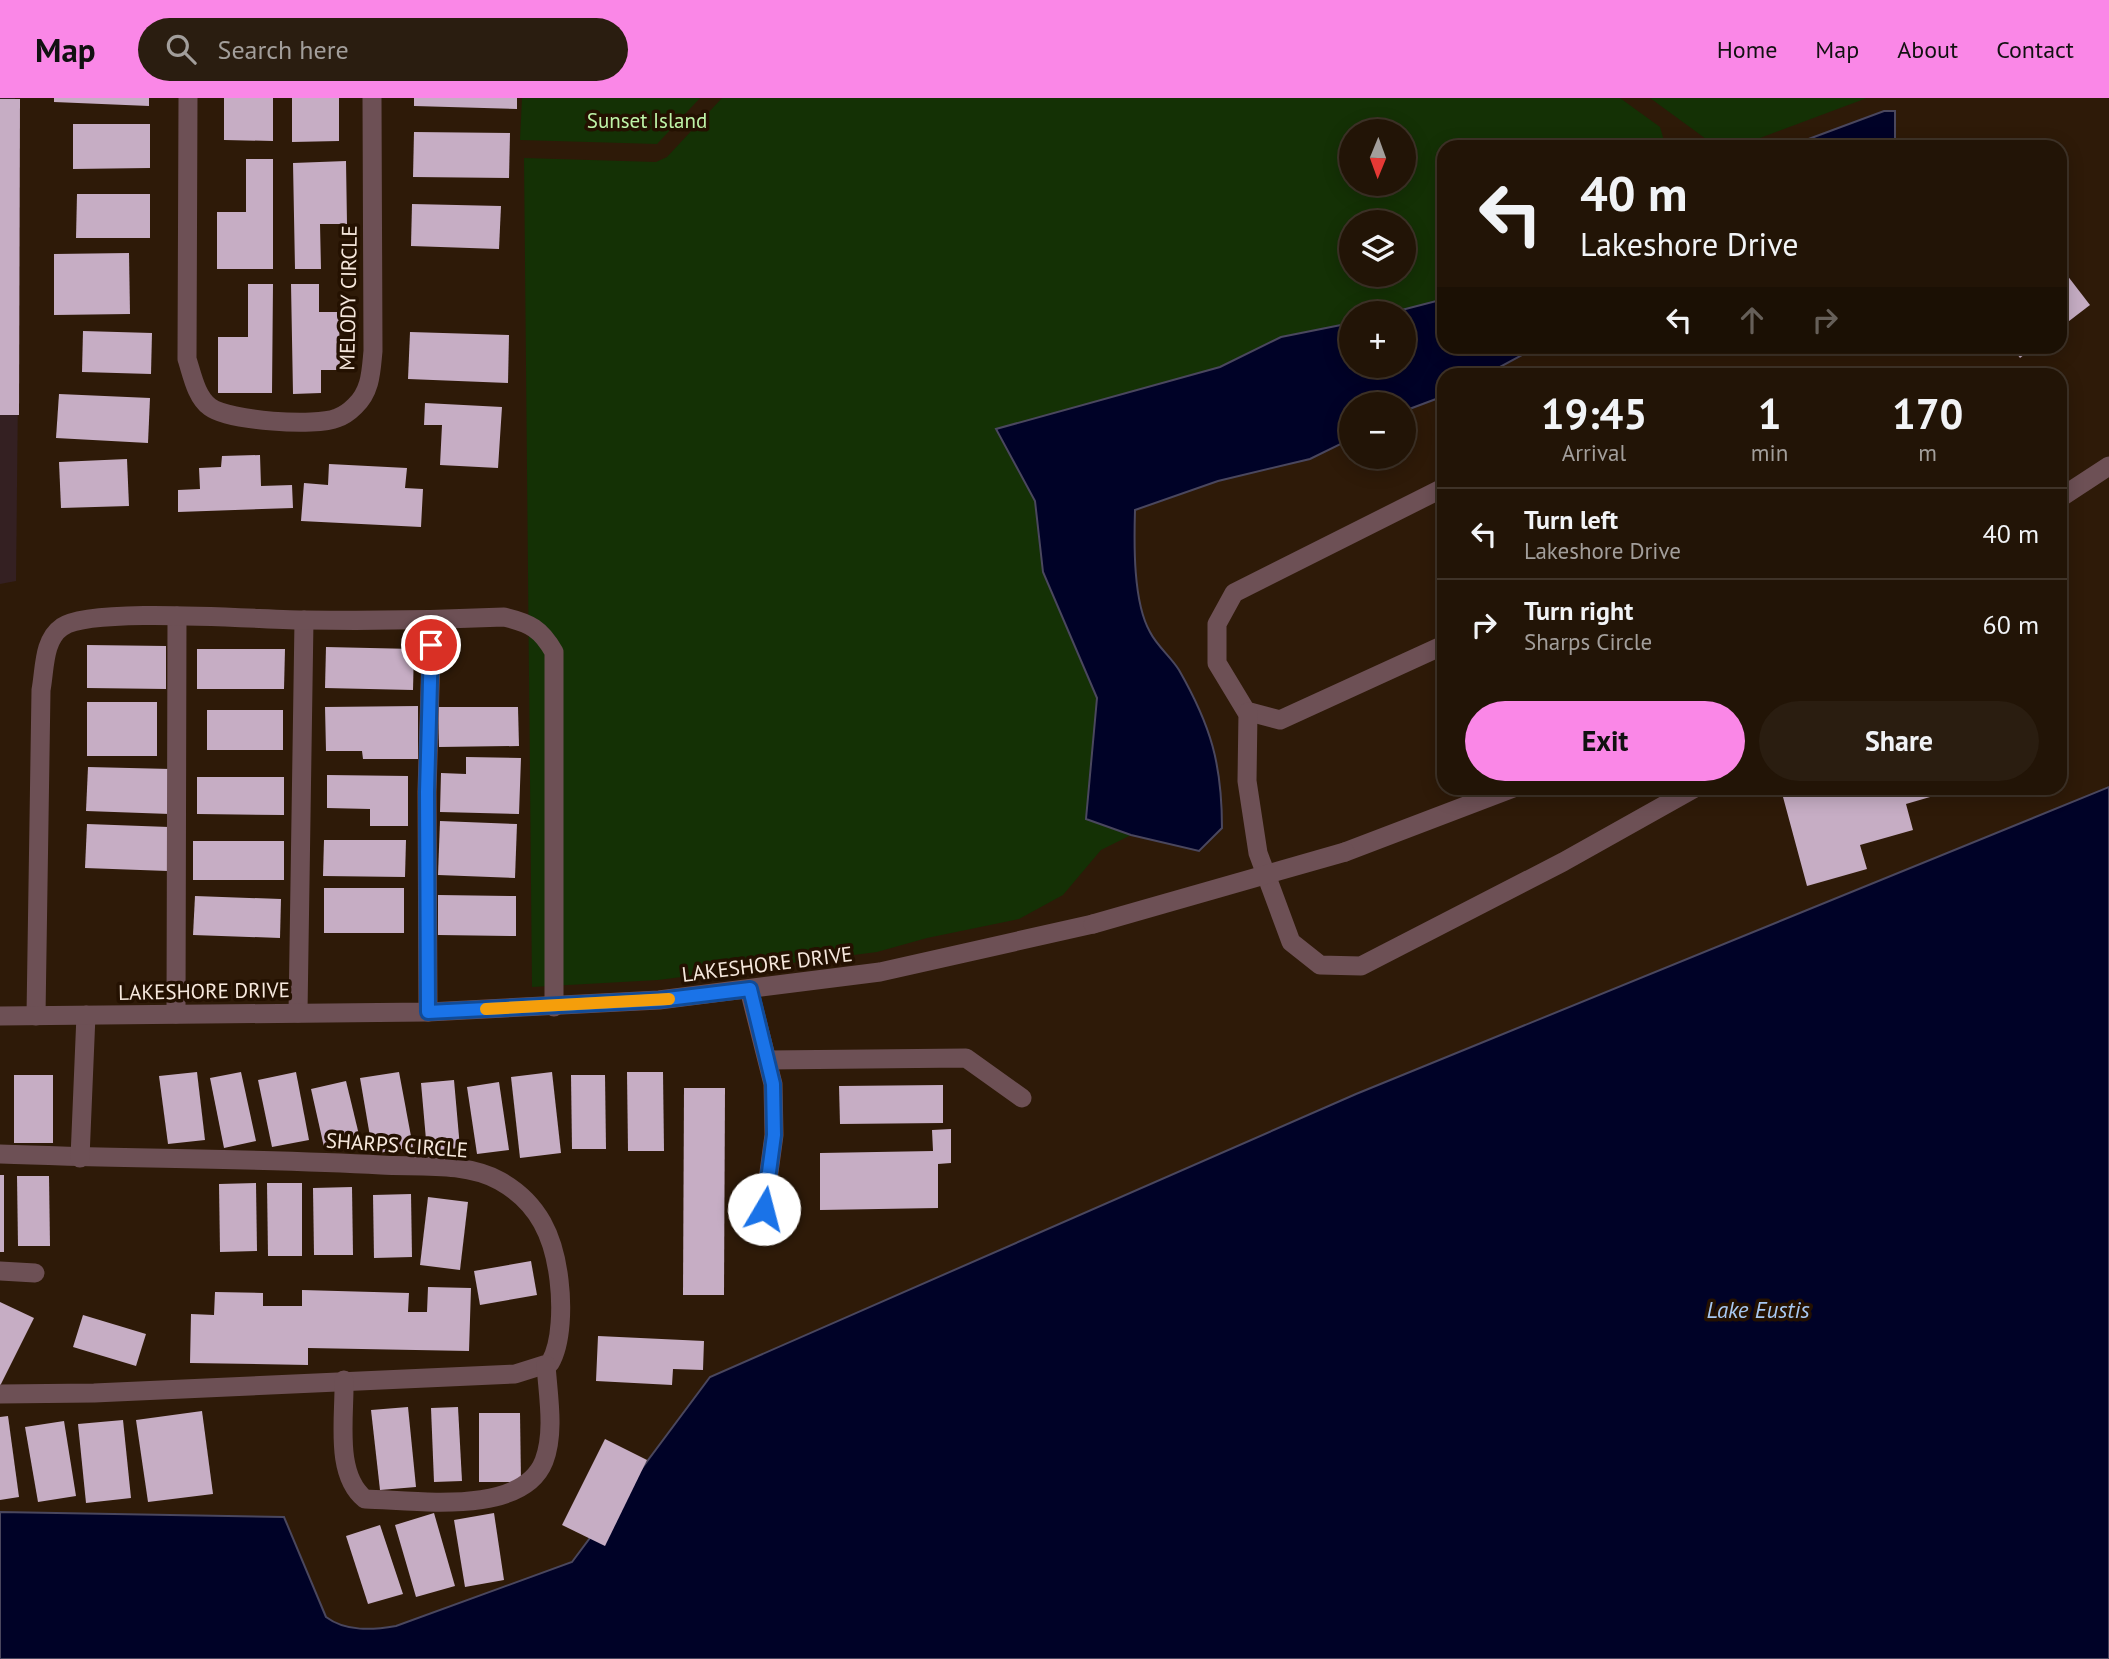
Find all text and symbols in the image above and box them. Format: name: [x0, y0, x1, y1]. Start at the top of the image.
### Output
search box: [138, 18, 628, 81]
text: Map: [35, 28, 96, 71]
icon: search: [162, 30, 200, 68]
text: Search here: [218, 33, 349, 66]
text: Home: [1717, 34, 1777, 65]
text: Map: [1815, 34, 1859, 65]
text: About: [1897, 34, 1958, 65]
text: Contact: [1996, 34, 2074, 65]
park label: Sunset Island: [587, 107, 707, 134]
north arrow: [1339, 119, 1416, 196]
map controls: [1339, 119, 1416, 469]
text: 40 m: [1580, 161, 1687, 225]
icon: left: [1465, 168, 1556, 259]
button: layers: [1339, 210, 1416, 287]
text: Lakeshore Drive: [1580, 223, 1799, 265]
street label: MELODY CIRCLE: [333, 225, 363, 371]
button: +: [1339, 301, 1416, 378]
icon: left: [1660, 301, 1698, 339]
icon: ahead: [1733, 301, 1771, 339]
icon: right: [1806, 301, 1844, 339]
text: 19:45: [1541, 386, 1647, 441]
text: 1: [1758, 386, 1781, 441]
text: 170: [1892, 386, 1963, 441]
button: −: [1339, 392, 1416, 469]
text: Arrival: [1562, 438, 1626, 467]
text: min: [1751, 438, 1788, 467]
text: m: [1918, 438, 1937, 467]
text: Turn left: [1524, 503, 1618, 536]
icon: left: [1465, 515, 1503, 553]
text: 40 m: [1983, 517, 2039, 550]
text: Lakeshore Drive: [1524, 536, 1681, 565]
text: Turn right: [1524, 594, 1633, 627]
icon: right: [1465, 606, 1503, 644]
text: 60 m: [1983, 608, 2039, 641]
pin: [401, 615, 461, 675]
icon: arrive: [412, 626, 450, 664]
text: Sharps Circle: [1524, 627, 1652, 656]
button: Exit: [1465, 701, 1745, 781]
button: Share: [1759, 701, 2039, 781]
street label: LAKESHORE DRIVE: [680, 940, 854, 988]
street label: LAKESHORE DRIVE: [118, 976, 290, 1006]
street label: SHARPS CIRCLE: [325, 1127, 469, 1163]
position arrow: [727, 1172, 801, 1246]
water label: Lake Eustis: [1706, 1295, 1810, 1324]

